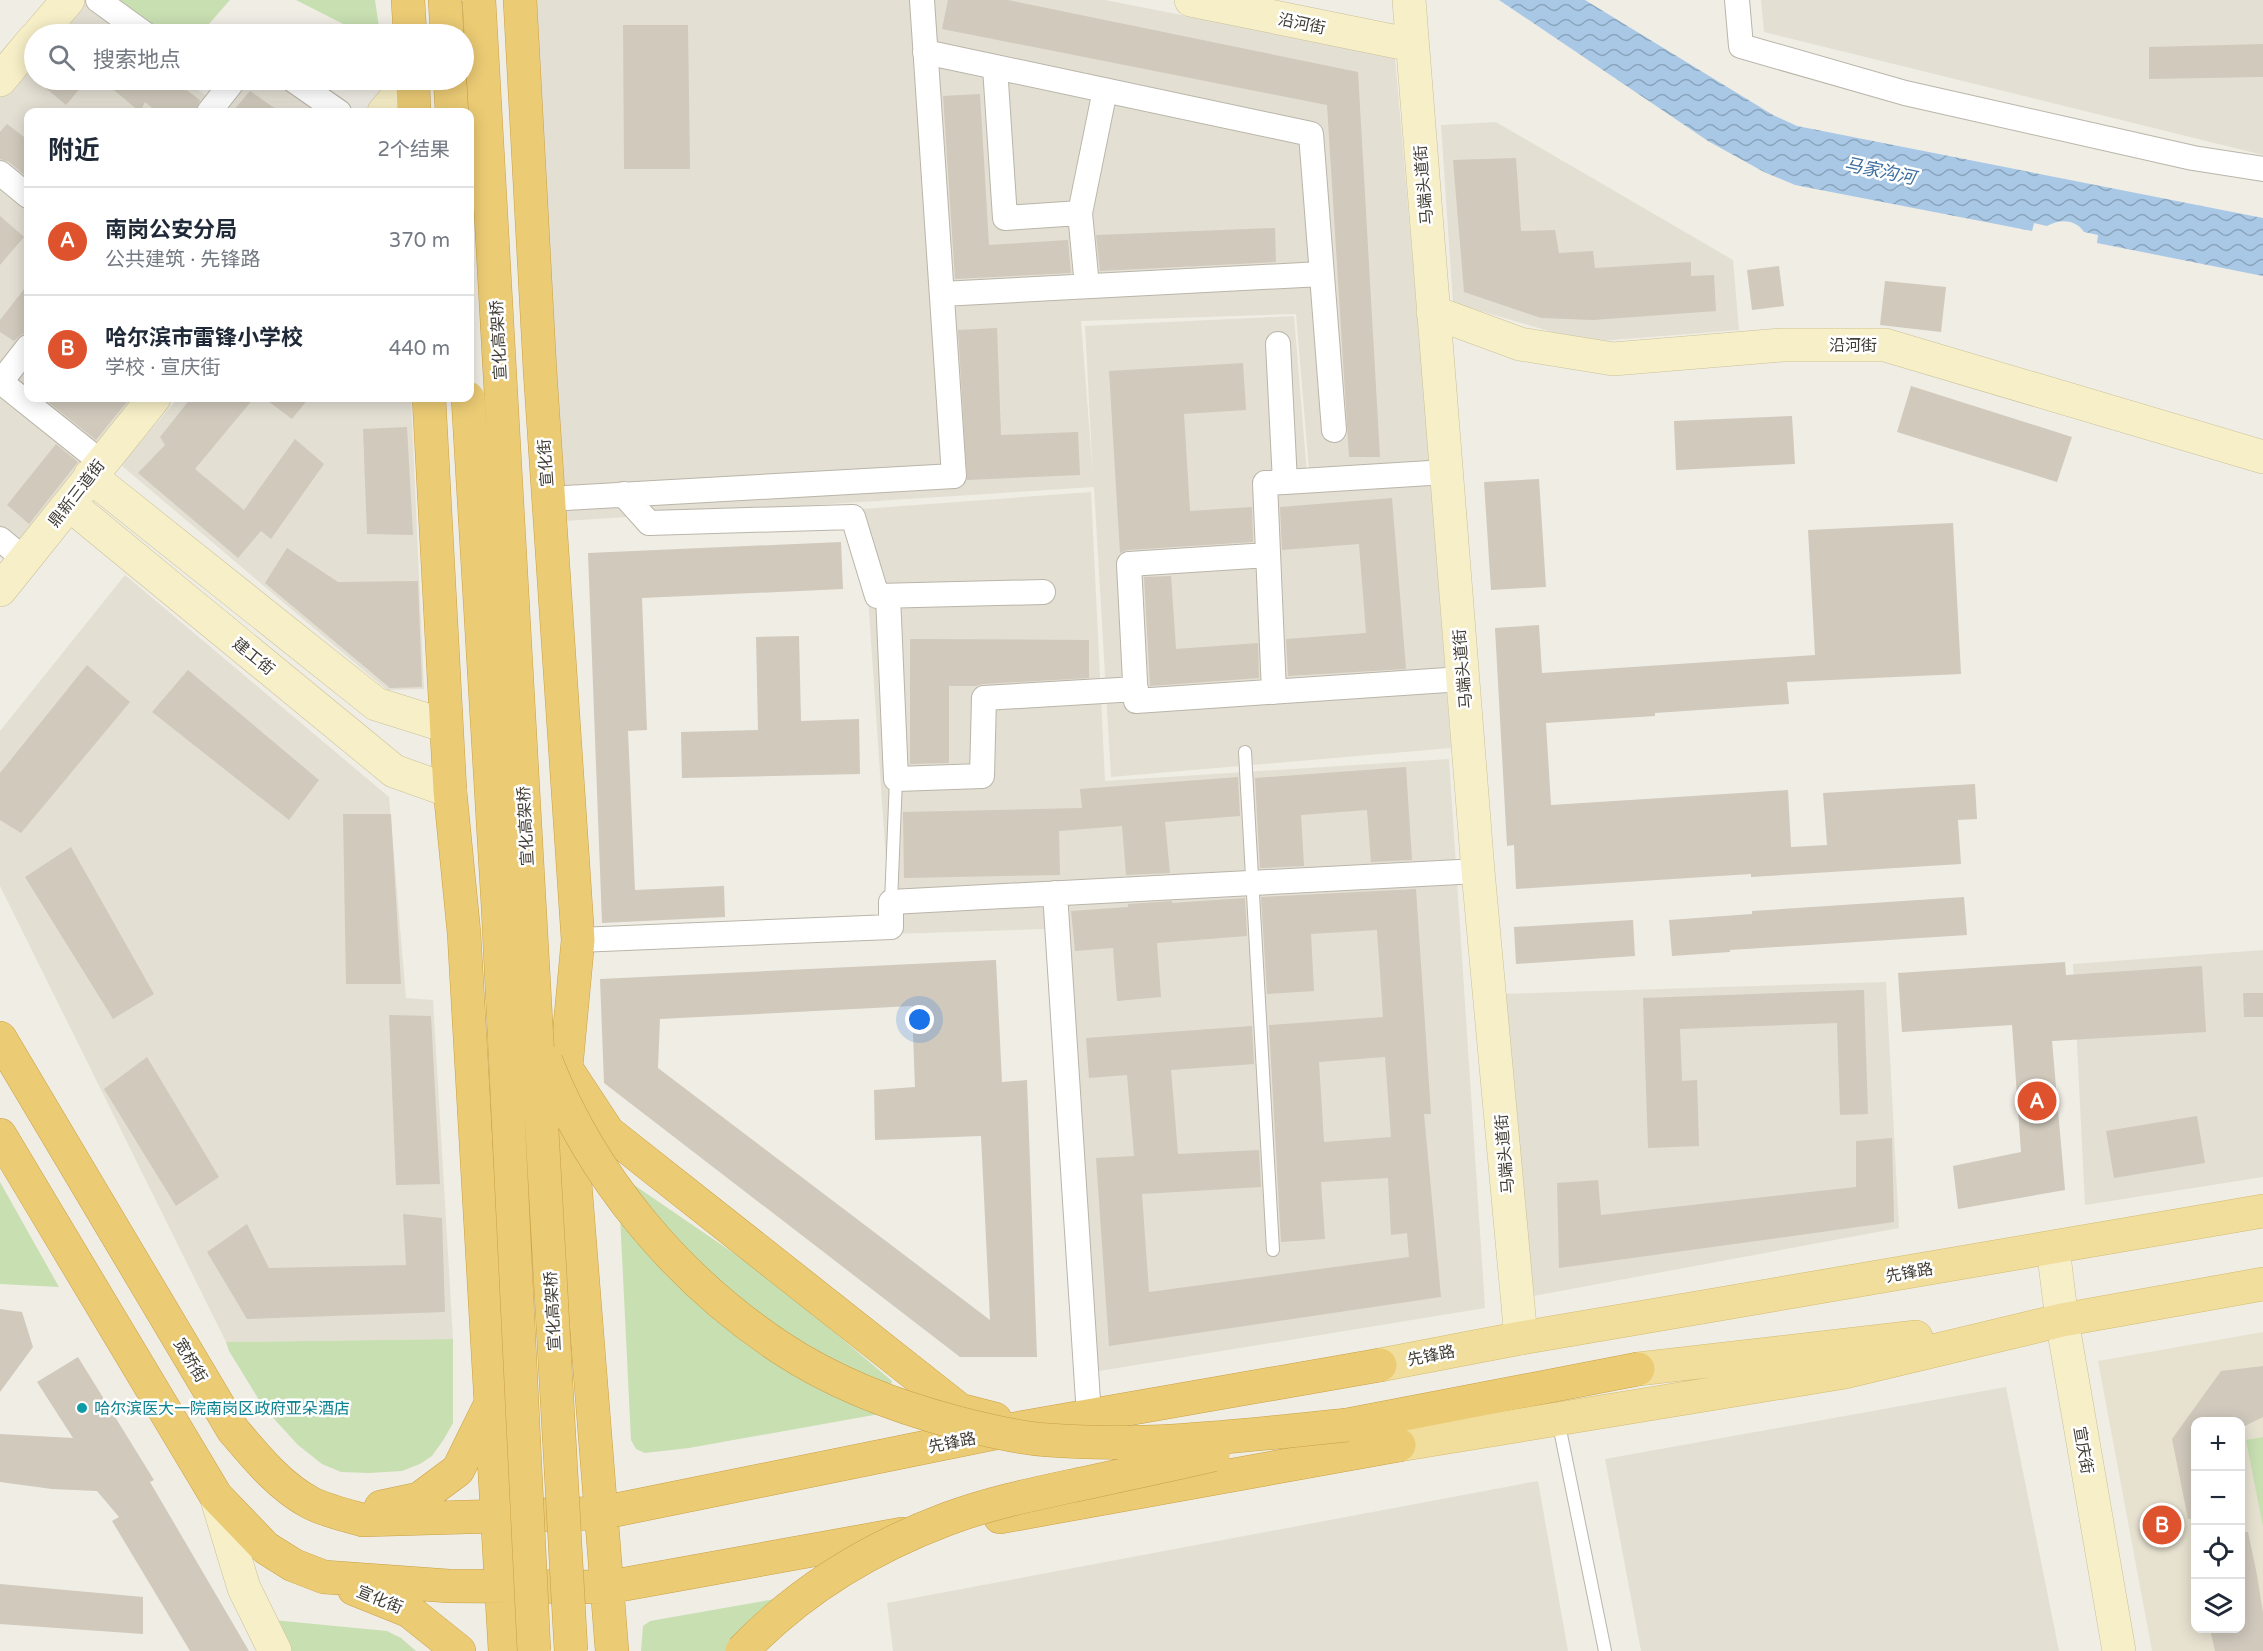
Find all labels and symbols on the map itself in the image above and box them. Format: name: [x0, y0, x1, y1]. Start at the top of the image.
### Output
street label: 沿河街: [1276, 9, 1327, 39]
street label: 马端头道街: [1411, 144, 1437, 226]
water label: 马家沟河: [1842, 153, 1920, 190]
street label: 宣化高架桥: [487, 299, 511, 380]
street label: 沿河街: [1829, 336, 1877, 356]
street label: 宣化街: [534, 438, 558, 488]
street label: 鼎新三道街: [44, 456, 109, 531]
street label: 马端头道街: [1450, 628, 1476, 710]
street label: 建工街: [228, 634, 278, 680]
street label: 宣化高架桥: [514, 785, 538, 866]
your location: [905, 1005, 934, 1034]
pin: A: [2018, 1078, 2056, 1124]
street label: 马端头道街: [1492, 1113, 1518, 1195]
street label: 先锋路: [1884, 1259, 1935, 1287]
street label: 宣化高架桥: [541, 1270, 565, 1351]
street label: 宽桥街: [169, 1335, 211, 1386]
street label: 先锋路: [1406, 1342, 1457, 1370]
place label: 哈尔滨医大一院南岗区政府亚朵酒店: [94, 1399, 350, 1419]
marker: 哈尔滨医大一院南岗区政府亚朵酒店: [75, 1401, 89, 1415]
street label: 宣庆街: [2069, 1425, 2097, 1476]
street label: 先锋路: [927, 1429, 978, 1457]
pin: B: [2142, 1502, 2182, 1547]
street label: 宣化街: [354, 1582, 406, 1618]

